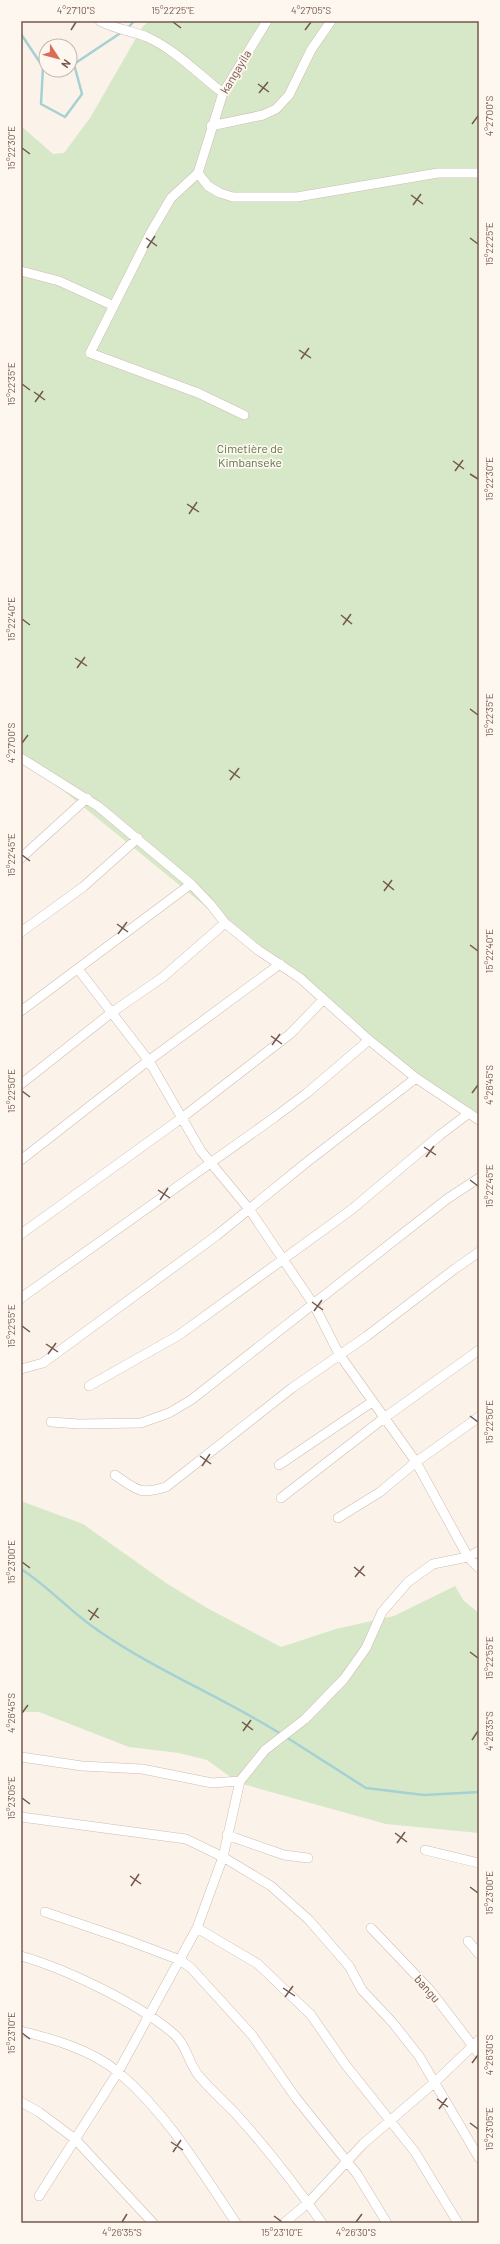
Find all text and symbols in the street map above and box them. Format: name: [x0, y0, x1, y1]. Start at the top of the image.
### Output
text: 4°27'10"S: [57, 4, 95, 16]
text: 15°22'25"E: [151, 4, 195, 16]
text: 4°27'05"S: [291, 4, 331, 16]
north arrow: [38, 38, 78, 78]
street label: kangayila: [217, 47, 254, 96]
text: N: [59, 57, 74, 71]
text: 4°27'00"S: [483, 96, 495, 136]
text: 15°22'30"E: [5, 126, 17, 170]
text: 15°22'25"E: [483, 222, 495, 266]
text: 15°22'35"E: [5, 362, 17, 406]
park label: Cimetière de Kimbanseke: [217, 441, 283, 469]
text: 15°22'30"E: [483, 457, 495, 501]
text: 15°22'40"E: [5, 597, 17, 641]
text: 15°22'35"E: [483, 693, 495, 737]
text: 4°27'00"S: [5, 723, 17, 763]
text: 15°22'45"E: [5, 833, 17, 877]
text: 15°22'40"E: [483, 929, 495, 973]
text: 4°26'45"S: [483, 1065, 495, 1105]
text: 15°22'50"E: [5, 1069, 17, 1113]
text: 15°22'45"E: [483, 1164, 495, 1208]
text: 15°22'55"E: [5, 1304, 17, 1348]
text: 15°22'50"E: [483, 1400, 495, 1444]
text: 15°23'00"E: [5, 1540, 17, 1584]
text: 15°22'55"E: [483, 1636, 495, 1680]
text: 4°26'45"S: [5, 1693, 17, 1733]
text: 4°26'35"S: [483, 1711, 495, 1751]
text: 15°23'05"E: [5, 1776, 17, 1820]
text: 15°23'00"E: [483, 1871, 495, 1915]
street label: bangu: [412, 1972, 444, 2005]
text: 15°23'10"E: [5, 2012, 17, 2054]
text: 4°26'30"S: [483, 2035, 495, 2075]
text: 15°23'05"E: [483, 2107, 495, 2151]
text: 4°26'35"S: [102, 2226, 142, 2238]
text: 15°23'10"E: [261, 2226, 303, 2238]
text: 4°26'30"S: [336, 2226, 376, 2238]

